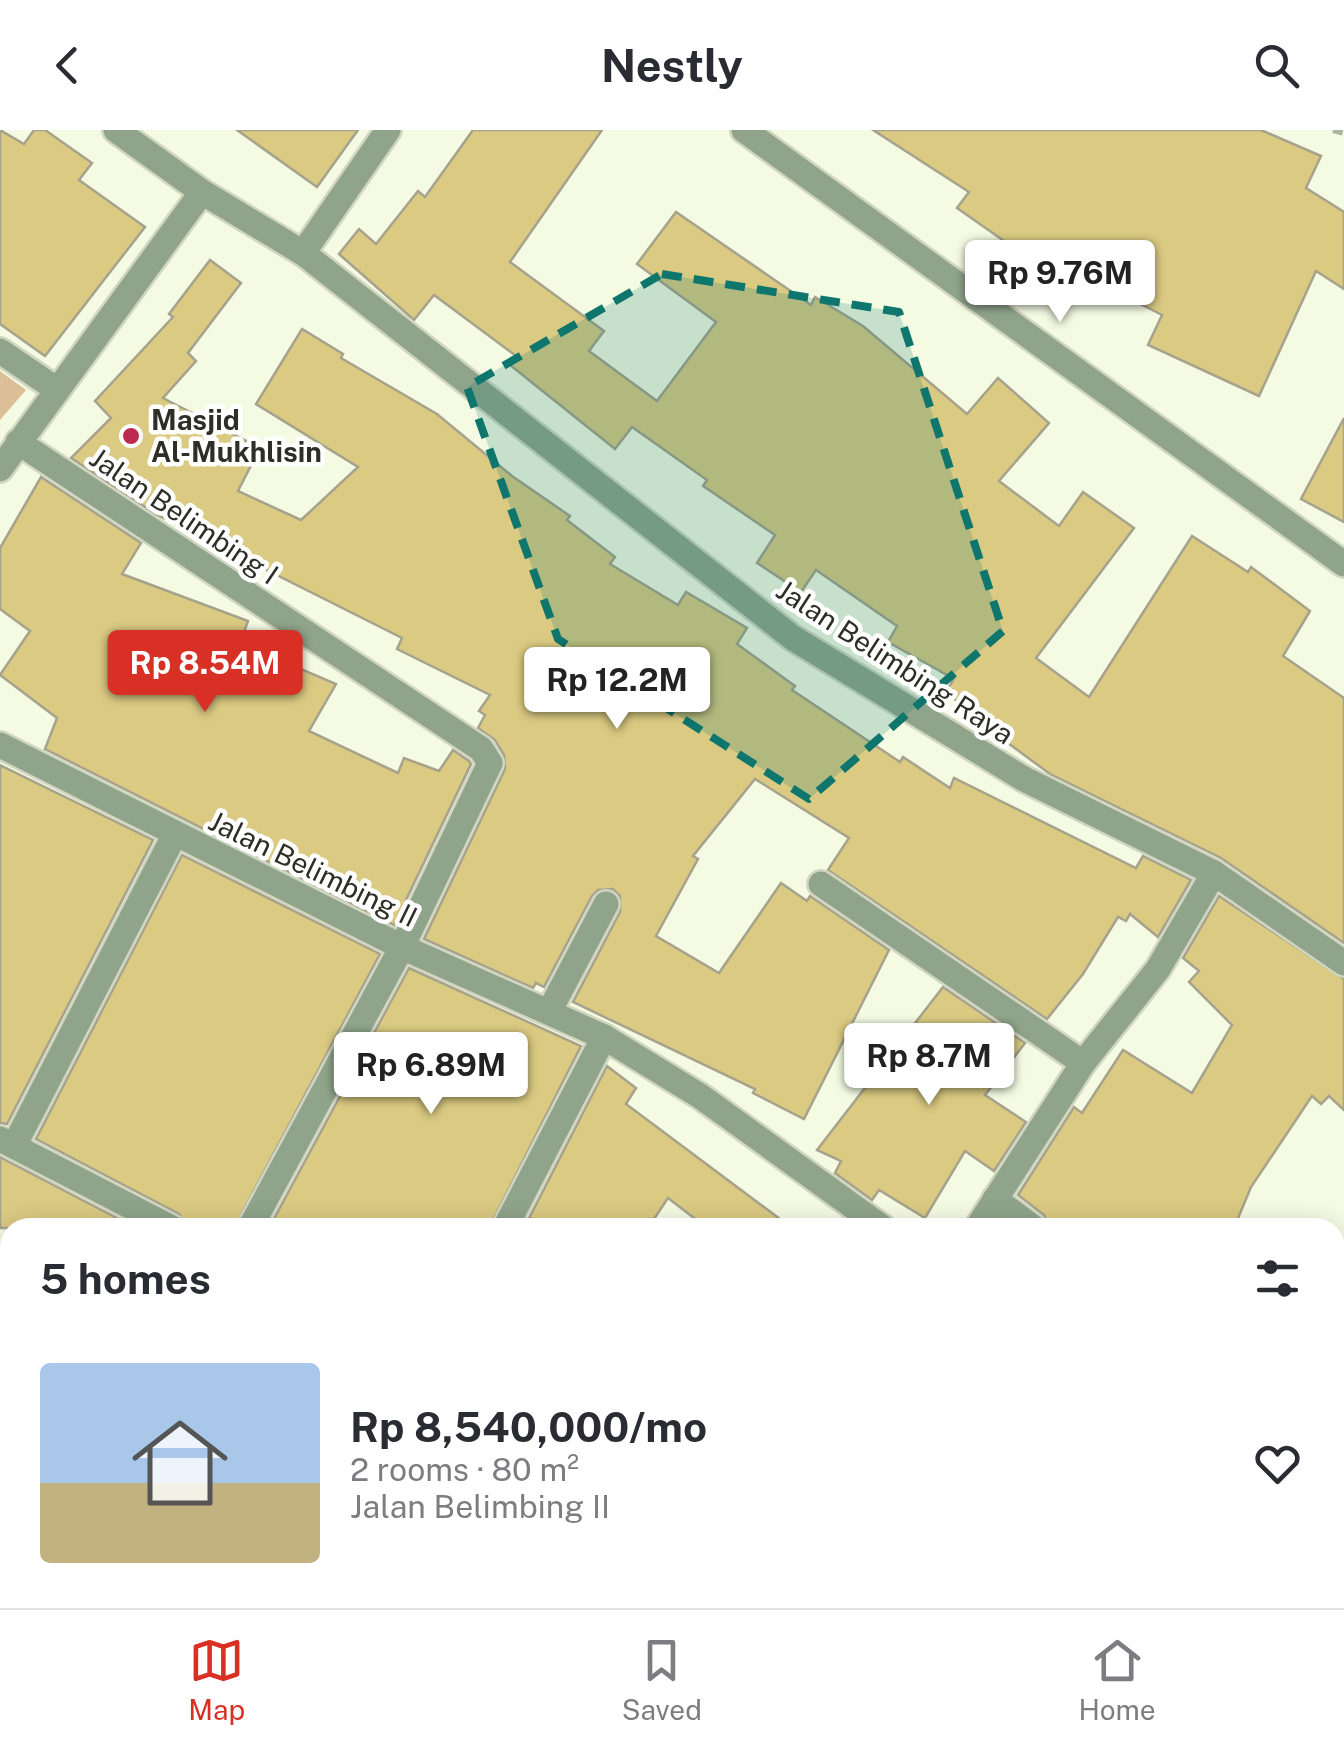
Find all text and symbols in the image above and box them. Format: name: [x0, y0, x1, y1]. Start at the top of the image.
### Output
icon: back: [40, 38, 95, 93]
icon: search: [1249, 38, 1304, 93]
text: Nestly: [601, 39, 743, 92]
pin: Rp 9.76M: [957, 240, 1163, 325]
text: Rp 9.76M: [987, 254, 1133, 291]
place label: Masjid Al-Mukhlisin: [151, 403, 322, 468]
marker: Masjid Al-Mukhlisin: [120, 425, 142, 447]
street label: Jalan Belimbing I: [84, 440, 285, 591]
street label: Jalan Belimbing Raya: [771, 573, 1020, 750]
pin: Rp 8.54M: [102, 630, 308, 715]
text: Rp 8.54M: [130, 644, 280, 681]
pin: Rp 12.2M: [514, 647, 720, 732]
text: Rp 12.2M: [546, 661, 688, 698]
street label: Jalan Belimbing II: [204, 804, 423, 933]
pin: Rp 8.7M: [837, 1023, 1021, 1108]
pin: Rp 6.89M: [328, 1032, 534, 1117]
text: Rp 8.7M: [866, 1037, 992, 1074]
text: Rp 6.89M: [356, 1046, 506, 1083]
icon: filters: [1250, 1251, 1305, 1306]
text: 5 homes: [40, 1254, 211, 1303]
text: Rp 8,540,000/mo: [350, 1402, 707, 1451]
icon: home: [120, 1403, 240, 1523]
icon: heart: [1250, 1436, 1305, 1491]
text: 2 rooms · 80 m²: [350, 1451, 579, 1488]
text: Jalan Belimbing II: [350, 1488, 610, 1525]
tab: Map: [188, 1633, 245, 1726]
tab: Saved: [622, 1633, 702, 1726]
tab: Home: [1078, 1633, 1156, 1726]

